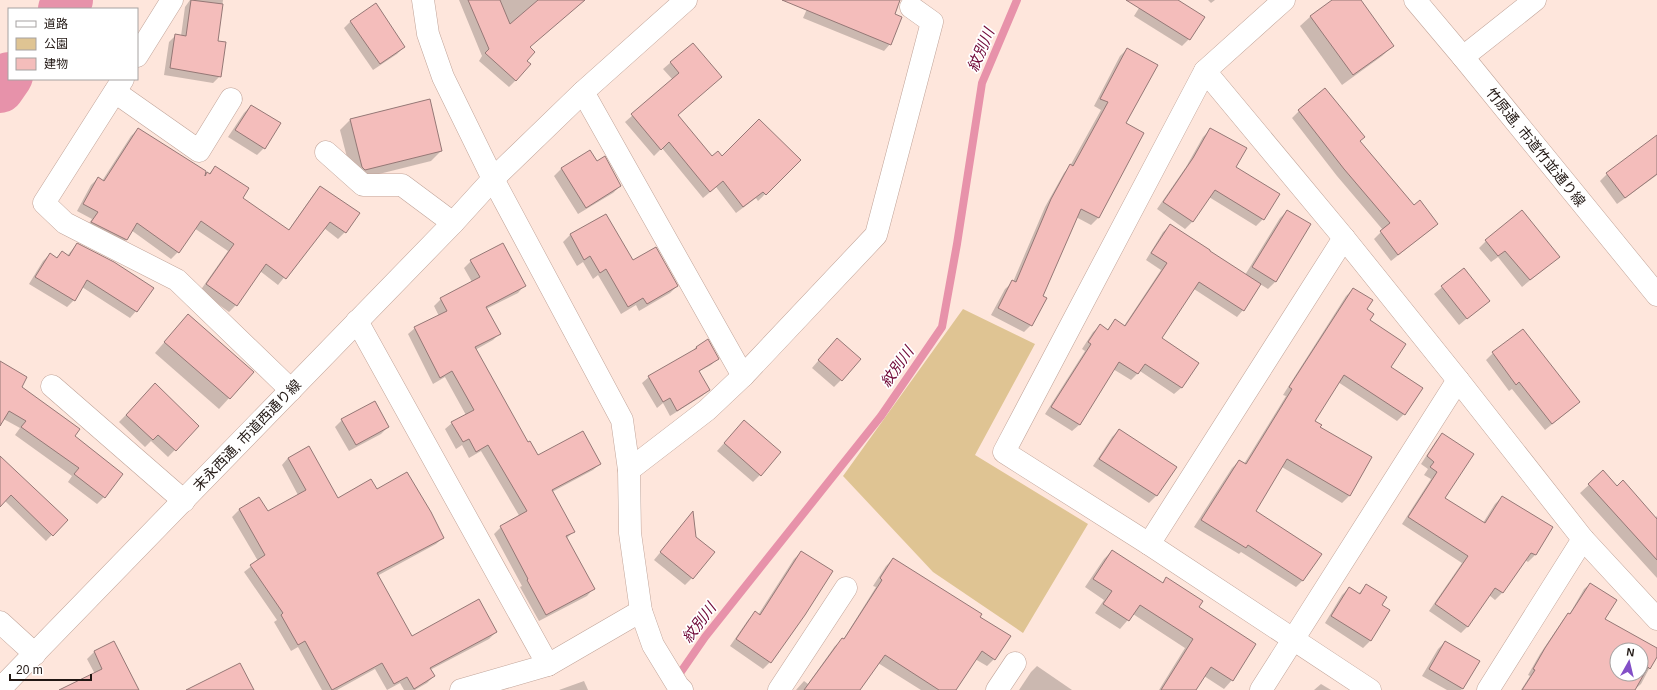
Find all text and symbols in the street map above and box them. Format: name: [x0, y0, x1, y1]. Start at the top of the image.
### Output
legend: [8, 8, 138, 80]
text: 道路: [44, 17, 68, 31]
water label: 紋別川: [964, 24, 998, 74]
text: 公園: [44, 37, 68, 51]
text: 建物: [44, 57, 68, 71]
street label: 竹原通, 市道竹並通り線: [1483, 85, 1589, 209]
water label: 紋別川: [877, 342, 918, 390]
street label: 末永西通, 市道西通り線: [190, 376, 304, 494]
water label: 紋別川: [678, 598, 720, 646]
north arrow: [1609, 642, 1649, 682]
text: N: [1626, 646, 1635, 659]
scale bar: [10, 656, 91, 682]
text: 20 m: [16, 663, 43, 677]

